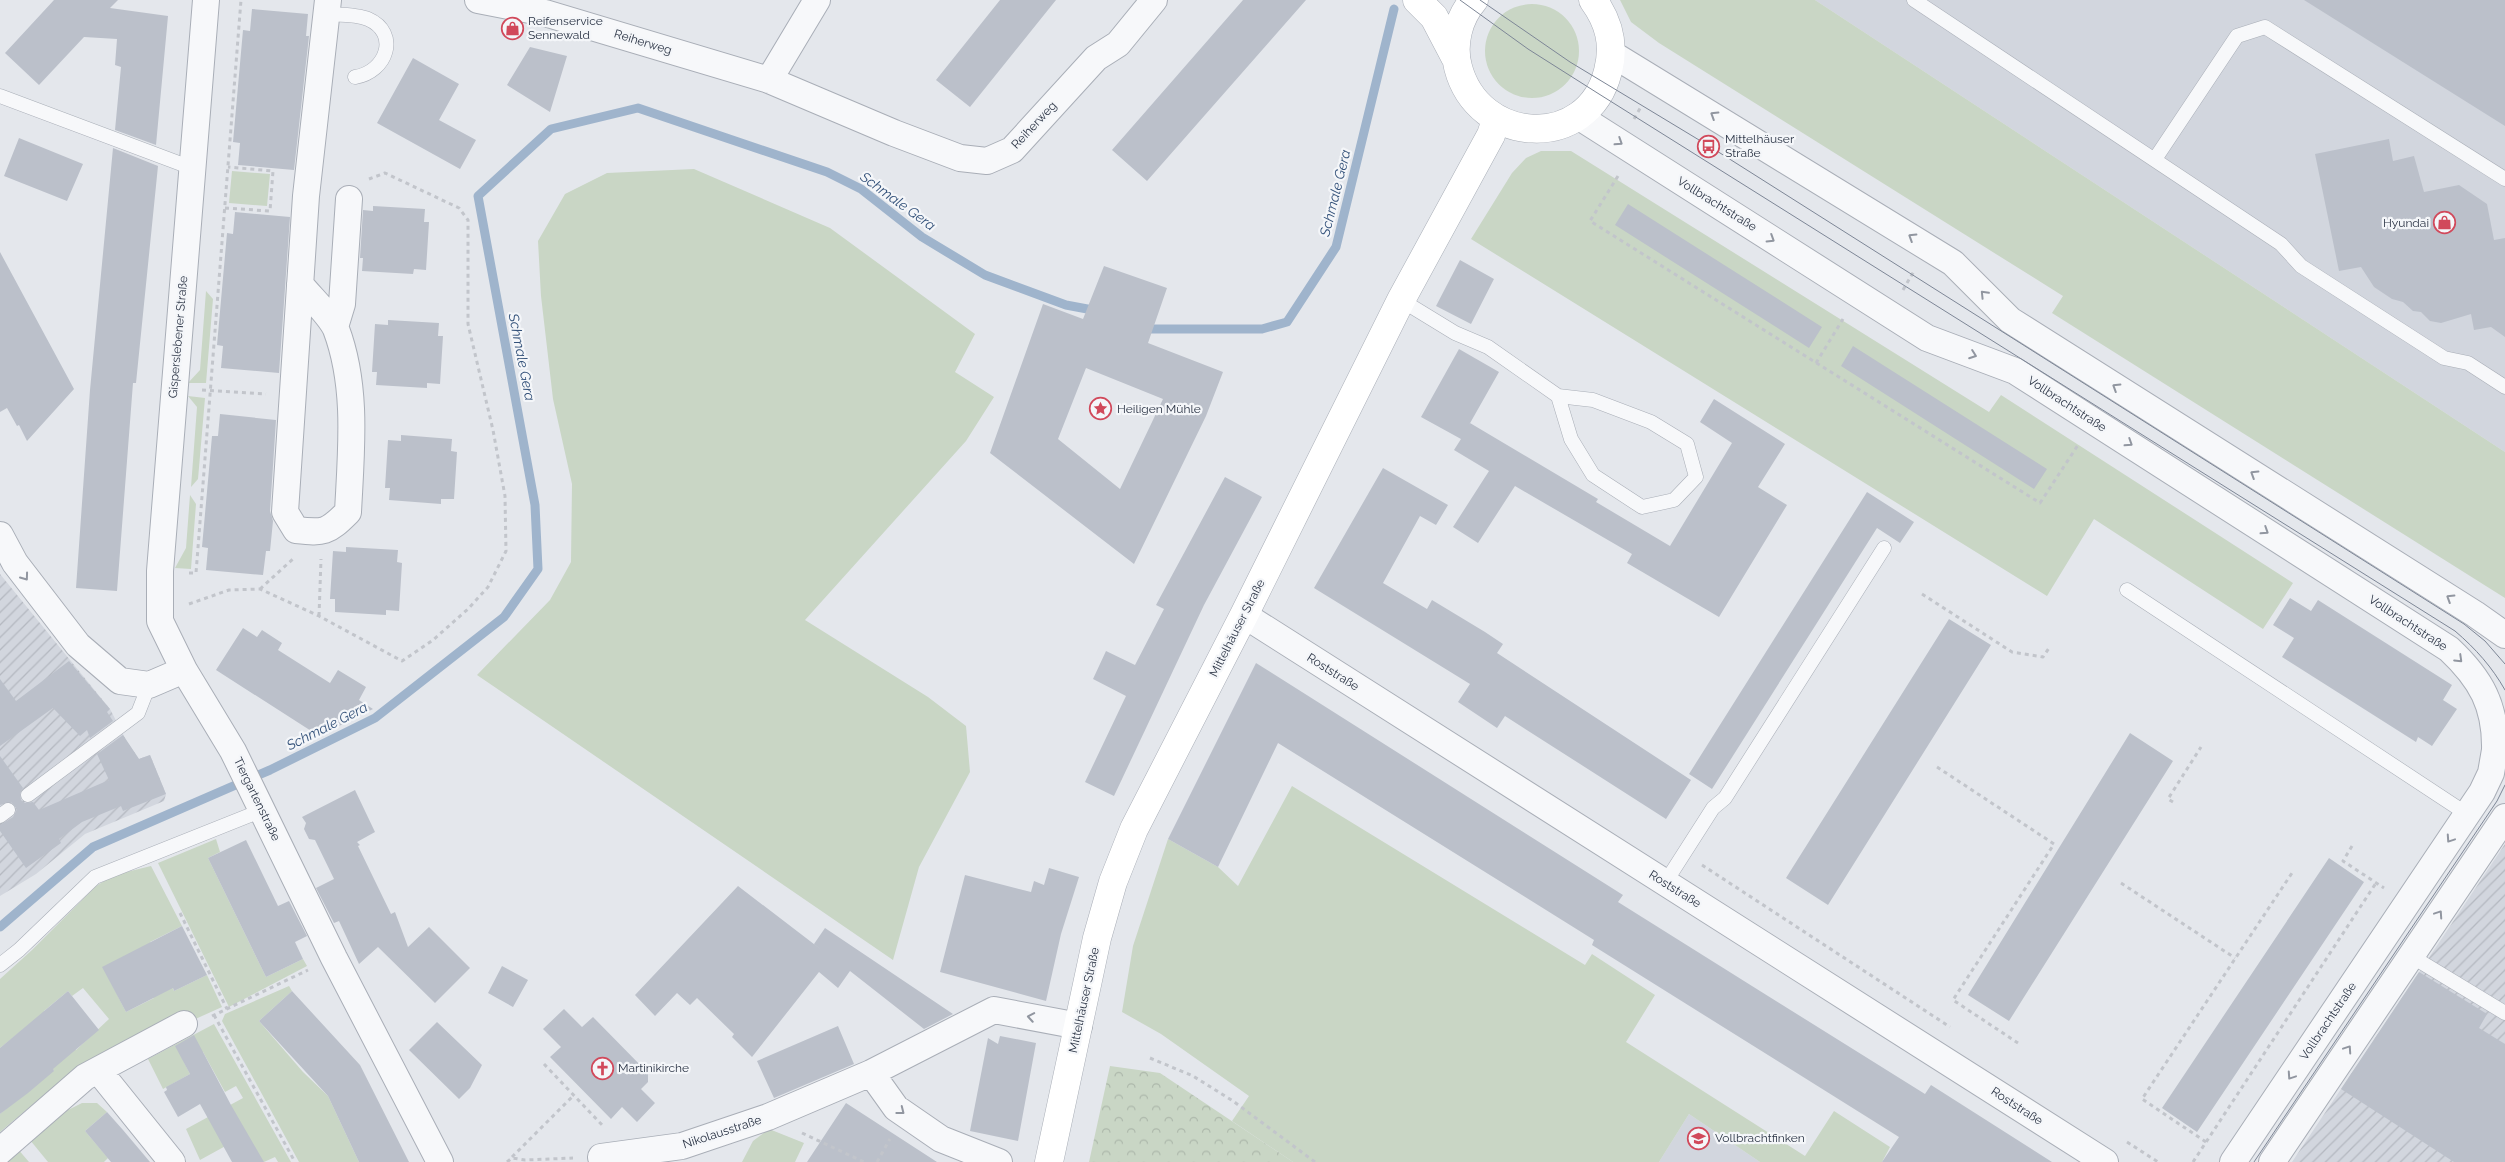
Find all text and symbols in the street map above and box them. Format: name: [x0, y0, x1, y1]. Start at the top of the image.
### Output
place label: Reifenservice Sennewald: [528, 14, 603, 42]
shop icon: Reifenservice Sennewald: [500, 16, 524, 40]
street label: Reiherweg: [612, 27, 674, 57]
street label: Reiherweg: [1009, 98, 1059, 152]
one-way arrow: [1710, 112, 1719, 122]
place label: Mittelhäuser Straße: [1725, 132, 1795, 160]
bus stop icon: Mittelhäuser Straße: [1697, 134, 1721, 158]
one-way arrow: [1613, 136, 1622, 146]
water label: Schmale Gera: [1316, 148, 1353, 239]
water label: Schmale Gera: [857, 168, 939, 234]
street label: Vollbrachtstraße: [1675, 174, 1759, 234]
shop icon: Hyundai: [2433, 211, 2457, 235]
place label: Hyundai: [2383, 216, 2429, 230]
one-way arrow: [1765, 232, 1774, 242]
one-way arrow: [1908, 234, 1917, 244]
street label: Gisperslebener Straße: [166, 275, 190, 399]
one-way arrow: [1981, 291, 1990, 300]
water label: Schmale Gera: [505, 311, 538, 402]
one-way arrow: [1968, 349, 1977, 359]
street label: Vollbrachtstraße: [2025, 373, 2109, 435]
one-way arrow: [2113, 384, 2122, 394]
place icon: Heiligen Mühle: [1089, 397, 1113, 421]
place label: Heiligen Mühle: [1117, 402, 1201, 416]
one-way arrow: [2123, 437, 2132, 447]
one-way arrow: [2250, 471, 2259, 480]
one-way arrow: [2260, 525, 2269, 534]
one-way arrow: [19, 571, 28, 581]
street label: Mittelhäuser Straße: [1206, 577, 1268, 679]
street label: Vollbrachtstraße: [2366, 592, 2450, 654]
one-way arrow: [2447, 595, 2456, 604]
street label: Roststraße: [1304, 650, 1362, 694]
one-way arrow: [2454, 653, 2463, 662]
water label: Schmale Gera: [283, 699, 370, 754]
street label: Tiergartenstraße: [231, 755, 283, 843]
one-way arrow: [2447, 834, 2456, 843]
street label: Roststraße: [1646, 867, 1704, 911]
one-way arrow: [2433, 910, 2442, 920]
street label: Mittelhäuser Straße: [1066, 946, 1102, 1054]
street label: Vollbrachtstraße: [2297, 979, 2359, 1063]
one-way arrow: [1027, 1013, 1035, 1023]
one-way arrow: [2342, 1045, 2352, 1054]
church icon: Martinikirche: [590, 1056, 614, 1080]
place label: Martinikirche: [618, 1061, 689, 1075]
one-way arrow: [2288, 1070, 2297, 1080]
street label: Roststraße: [1989, 1084, 2045, 1128]
one-way arrow: [895, 1105, 905, 1114]
street label: Nikolausstraße: [681, 1113, 763, 1151]
school or university icon: Vollbrachtfinken: [1687, 1126, 1711, 1150]
place label: Vollbrachtfinken: [1715, 1131, 1805, 1145]

